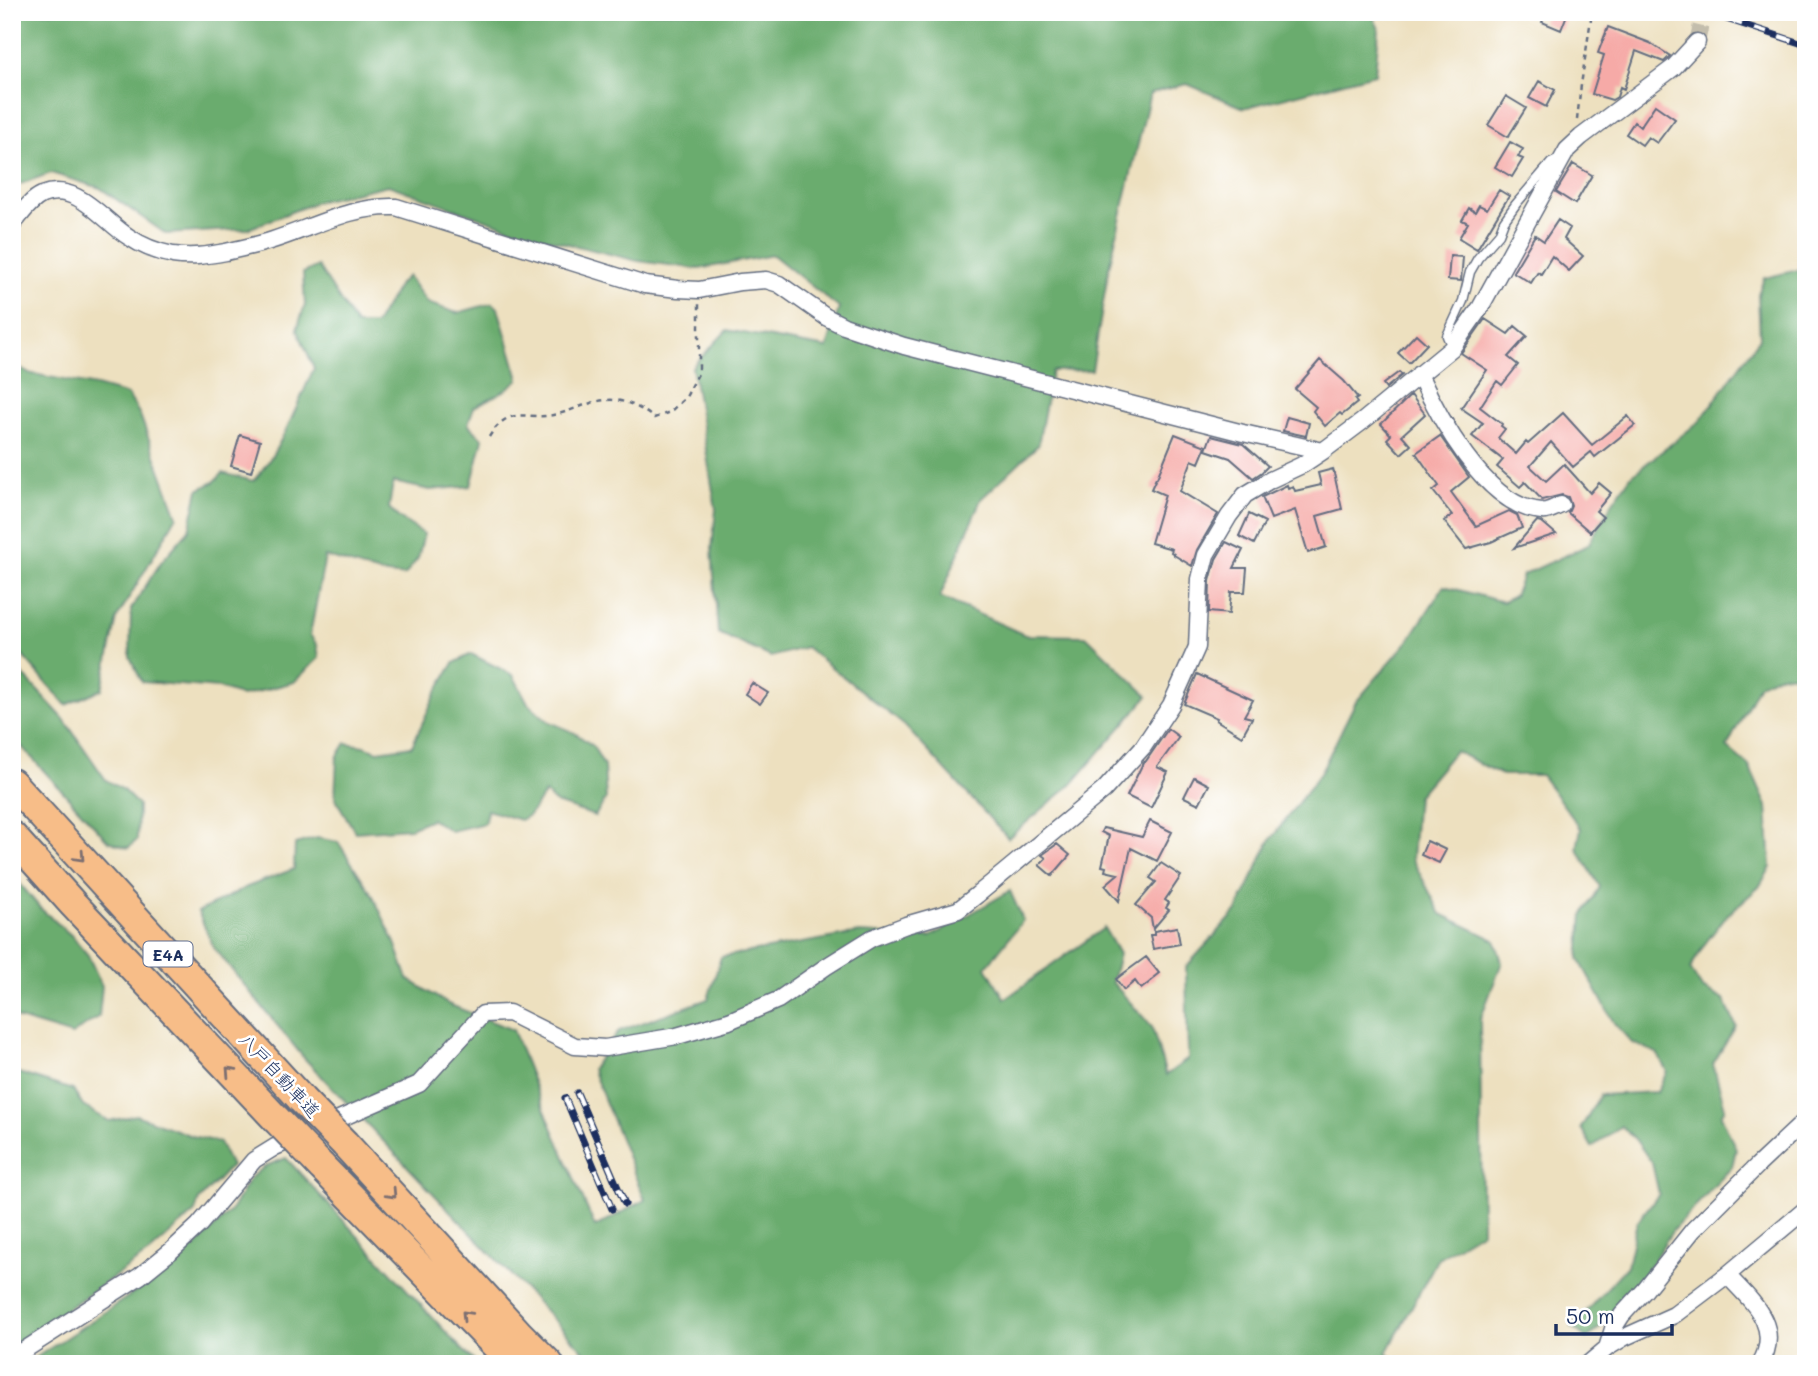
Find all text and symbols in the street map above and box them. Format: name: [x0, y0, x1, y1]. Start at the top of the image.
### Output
one-way arrow: [72, 849, 84, 862]
road number: E4A: [144, 942, 192, 966]
street label: 八戸自動車道: [234, 1027, 326, 1123]
one-way arrow: [226, 1066, 239, 1079]
one-way arrow: [383, 1186, 396, 1199]
scale bar: [1556, 1292, 1671, 1336]
text: 50 m: [1566, 1302, 1615, 1329]
one-way arrow: [462, 1310, 475, 1323]

